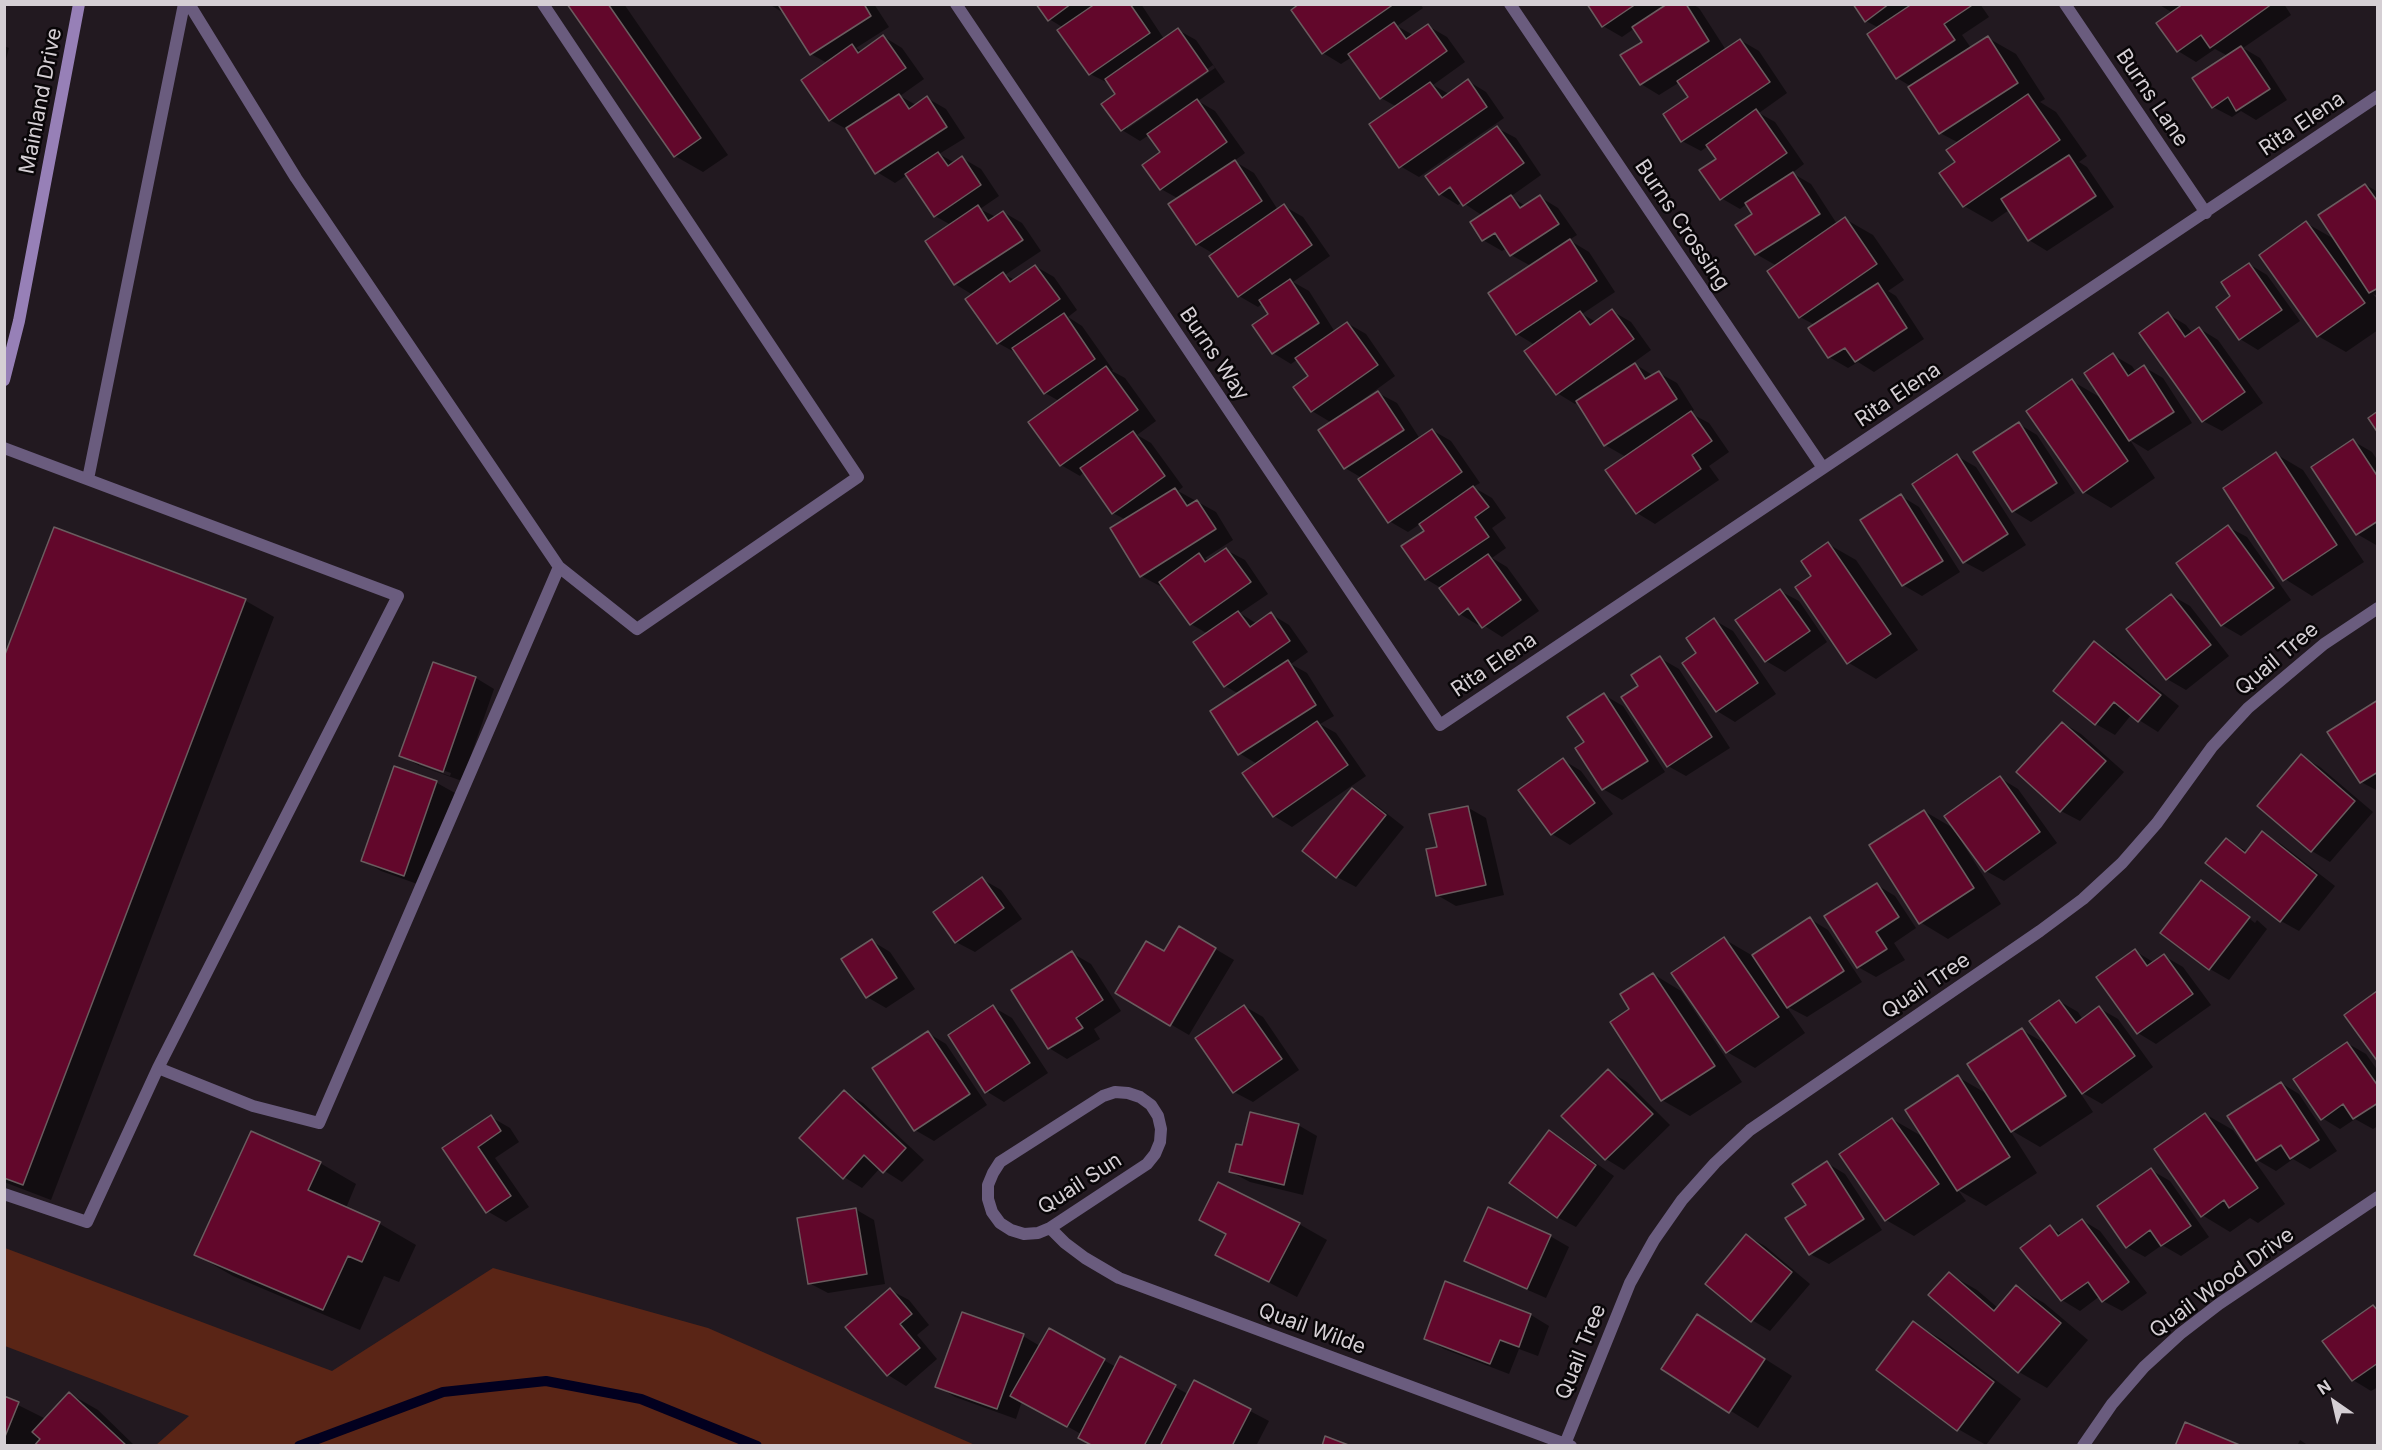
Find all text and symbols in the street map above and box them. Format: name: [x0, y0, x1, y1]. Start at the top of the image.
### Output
street label: Mainland Drive: [14, 26, 68, 176]
street label: Burns Lane: [2110, 44, 2194, 152]
street label: Rita Elena: [2255, 86, 2349, 162]
street label: Burns Crossing: [1629, 155, 1735, 295]
street label: Burns Way: [1174, 303, 1254, 405]
street label: Rita Elena: [1851, 357, 1945, 433]
street label: Quail Tree: [2230, 617, 2324, 701]
street label: Rita Elena: [1447, 627, 1541, 703]
street label: Quail Tree: [1877, 947, 1975, 1025]
street label: Quail Sun: [1033, 1148, 1127, 1220]
street label: Quail Wood Drive: [2145, 1222, 2299, 1344]
street label: Quail Wilde: [1255, 1298, 1369, 1360]
street label: Quail Tree: [1550, 1301, 1612, 1403]
north arrow: [2304, 1372, 2364, 1432]
text: N: [2313, 1375, 2335, 1399]

